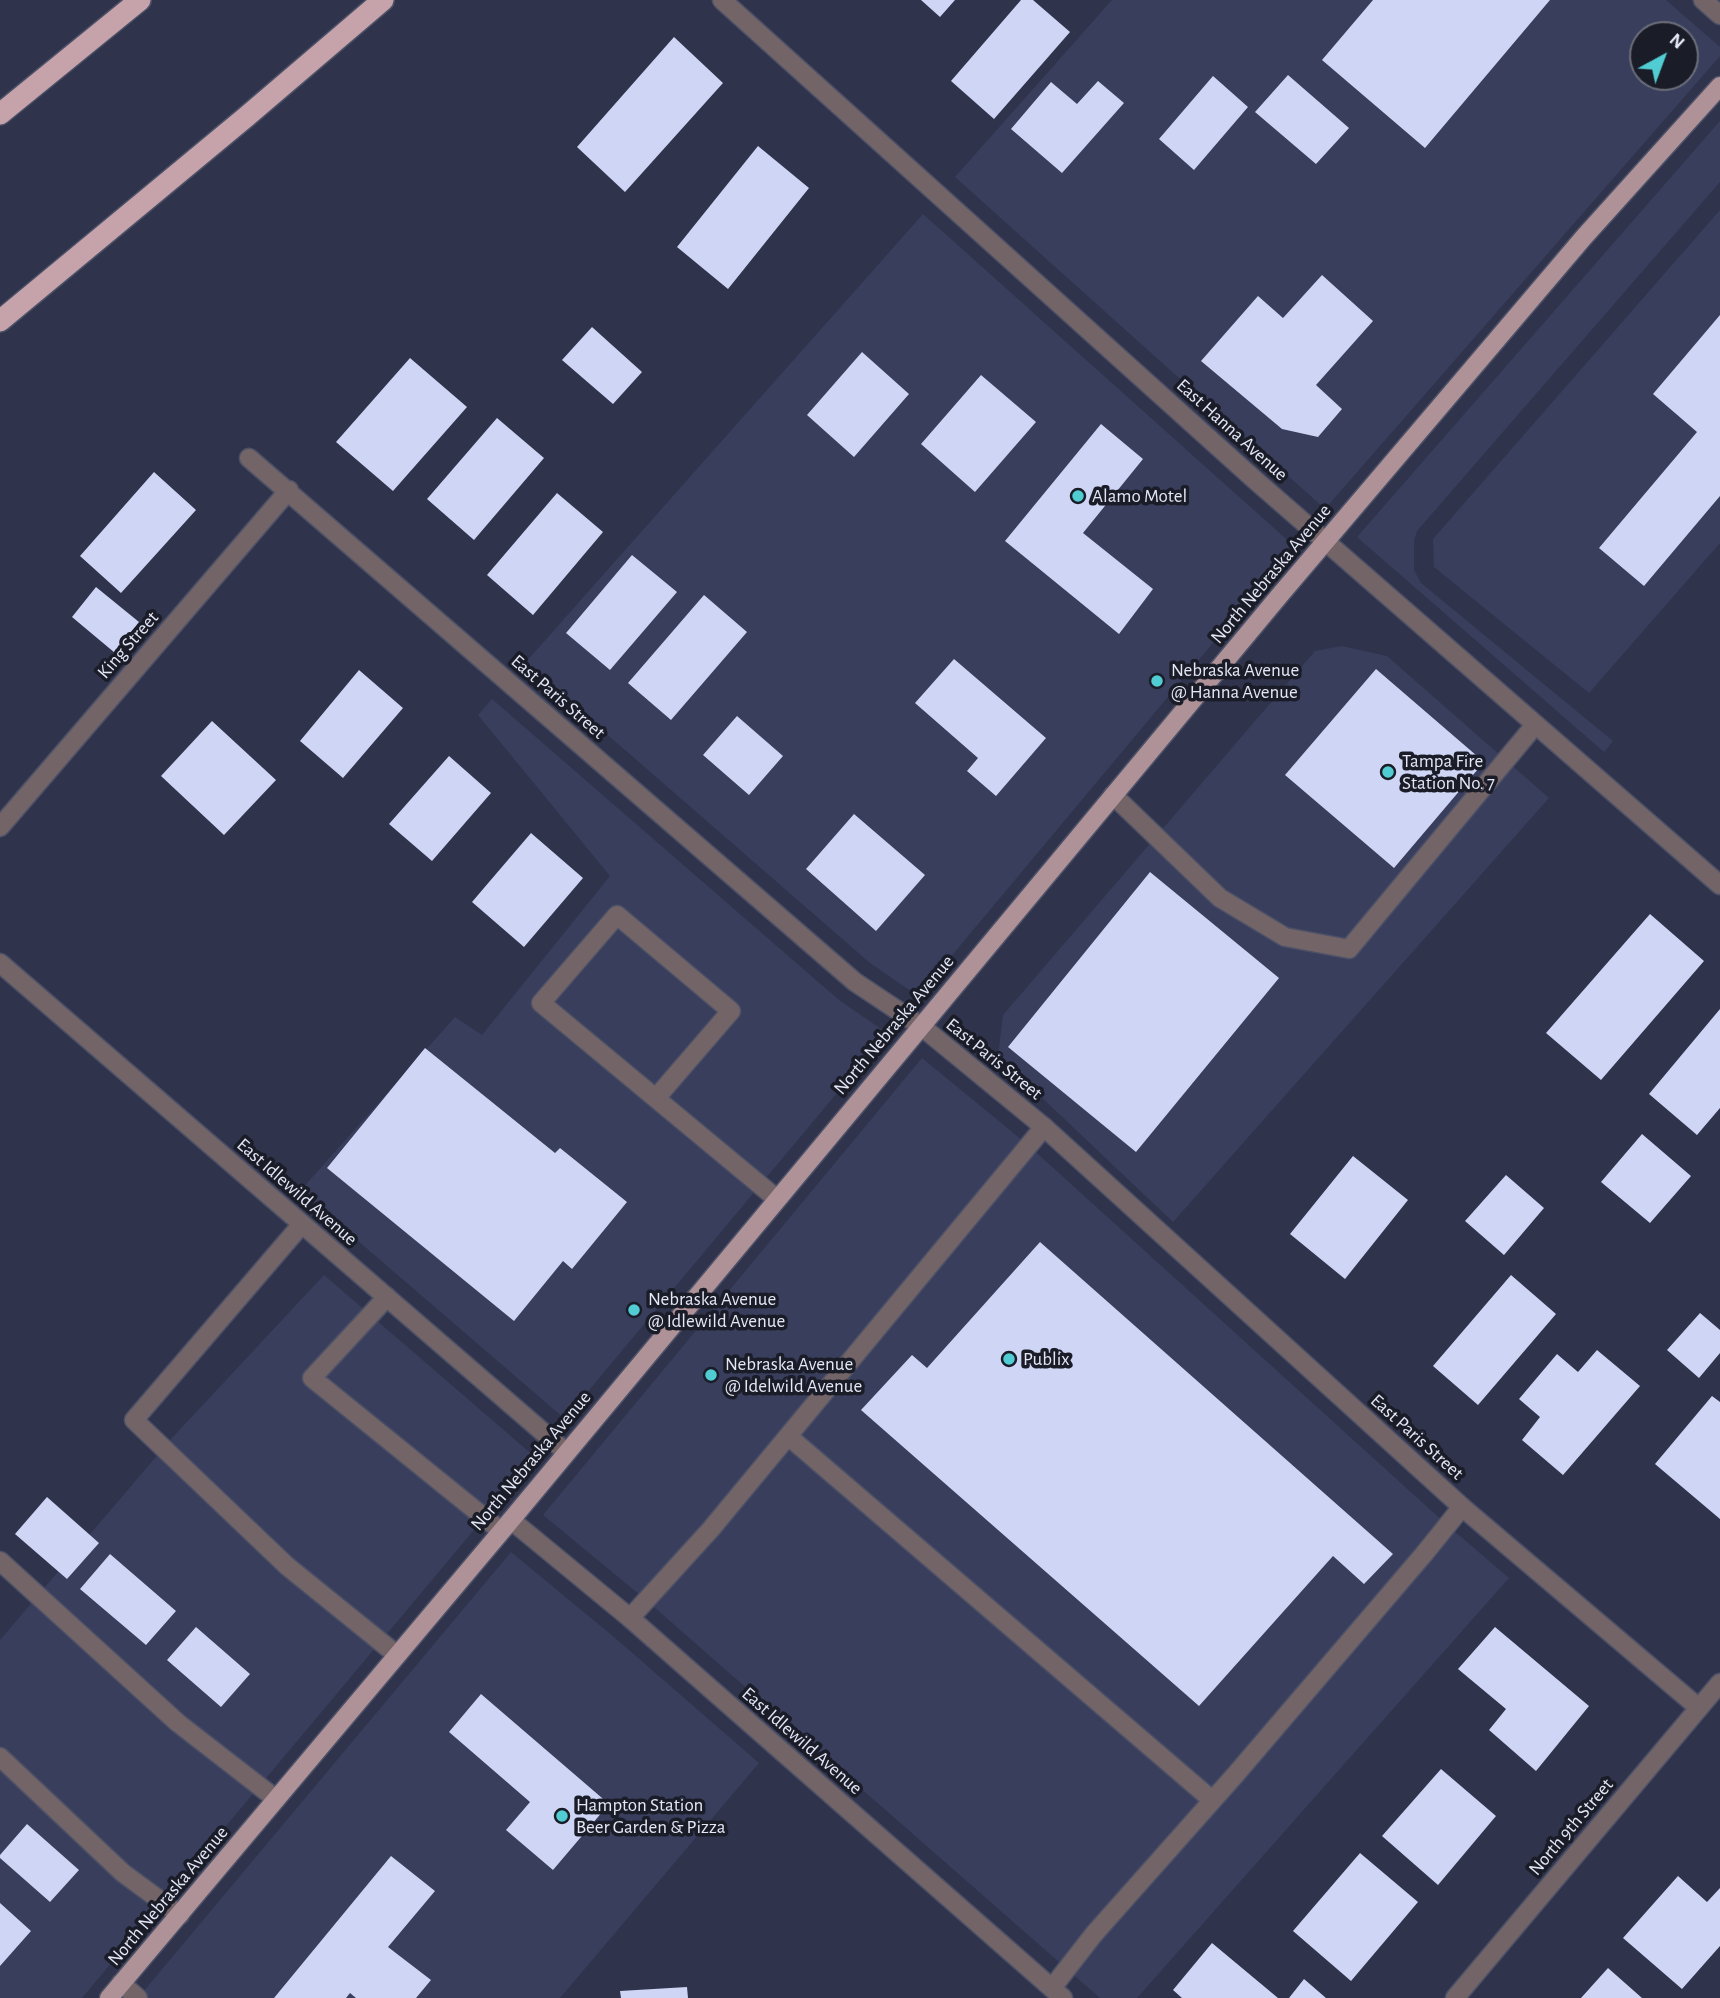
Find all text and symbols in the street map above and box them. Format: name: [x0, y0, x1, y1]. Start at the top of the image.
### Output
north arrow: [1629, 21, 1699, 91]
text: N: [1666, 30, 1688, 53]
street label: East Hanna Avenue: [1172, 374, 1292, 486]
place label: Alamo Motel: [1092, 485, 1187, 507]
marker: Alamo Motel: [1070, 488, 1086, 504]
street label: North Nebraska Avenue: [1206, 500, 1336, 648]
street label: King Street: [93, 607, 163, 683]
street label: East Paris Street: [506, 650, 610, 744]
place label: Nebraska Avenue @ Hanna Avenue: [1171, 659, 1299, 703]
marker: Nebraska Avenue @ Hanna Avenue: [1149, 673, 1165, 689]
place label: Tampa Fire Station No. 7: [1402, 750, 1495, 794]
marker: Tampa Fire Station No. 7: [1380, 764, 1396, 780]
street label: North Nebraska Avenue: [829, 951, 959, 1099]
street label: East Paris Street: [941, 1013, 1047, 1105]
street label: East Idlewild Avenue: [232, 1133, 362, 1251]
place label: Nebraska Avenue @ Idlewild Avenue: [648, 1288, 785, 1332]
marker: Nebraska Avenue @ Idlewild Avenue: [626, 1302, 642, 1318]
place label: Publix: [1023, 1348, 1070, 1370]
marker: Publix: [1001, 1351, 1017, 1367]
place label: Nebraska Avenue @ Idelwild Avenue: [725, 1353, 862, 1397]
marker: Nebraska Avenue @ Idelwild Avenue: [703, 1367, 719, 1383]
street label: North Nebraska Avenue: [466, 1387, 596, 1535]
street label: East Paris Street: [1366, 1389, 1468, 1485]
street label: East Idlewild Avenue: [737, 1682, 867, 1800]
street label: North 9th Street: [1524, 1774, 1618, 1880]
place label: Hampton Station Beer Garden & Pizza: [576, 1794, 725, 1838]
marker: Hampton Station Beer Garden & Pizza: [554, 1808, 570, 1824]
street label: North Nebraska Avenue: [103, 1822, 233, 1970]

